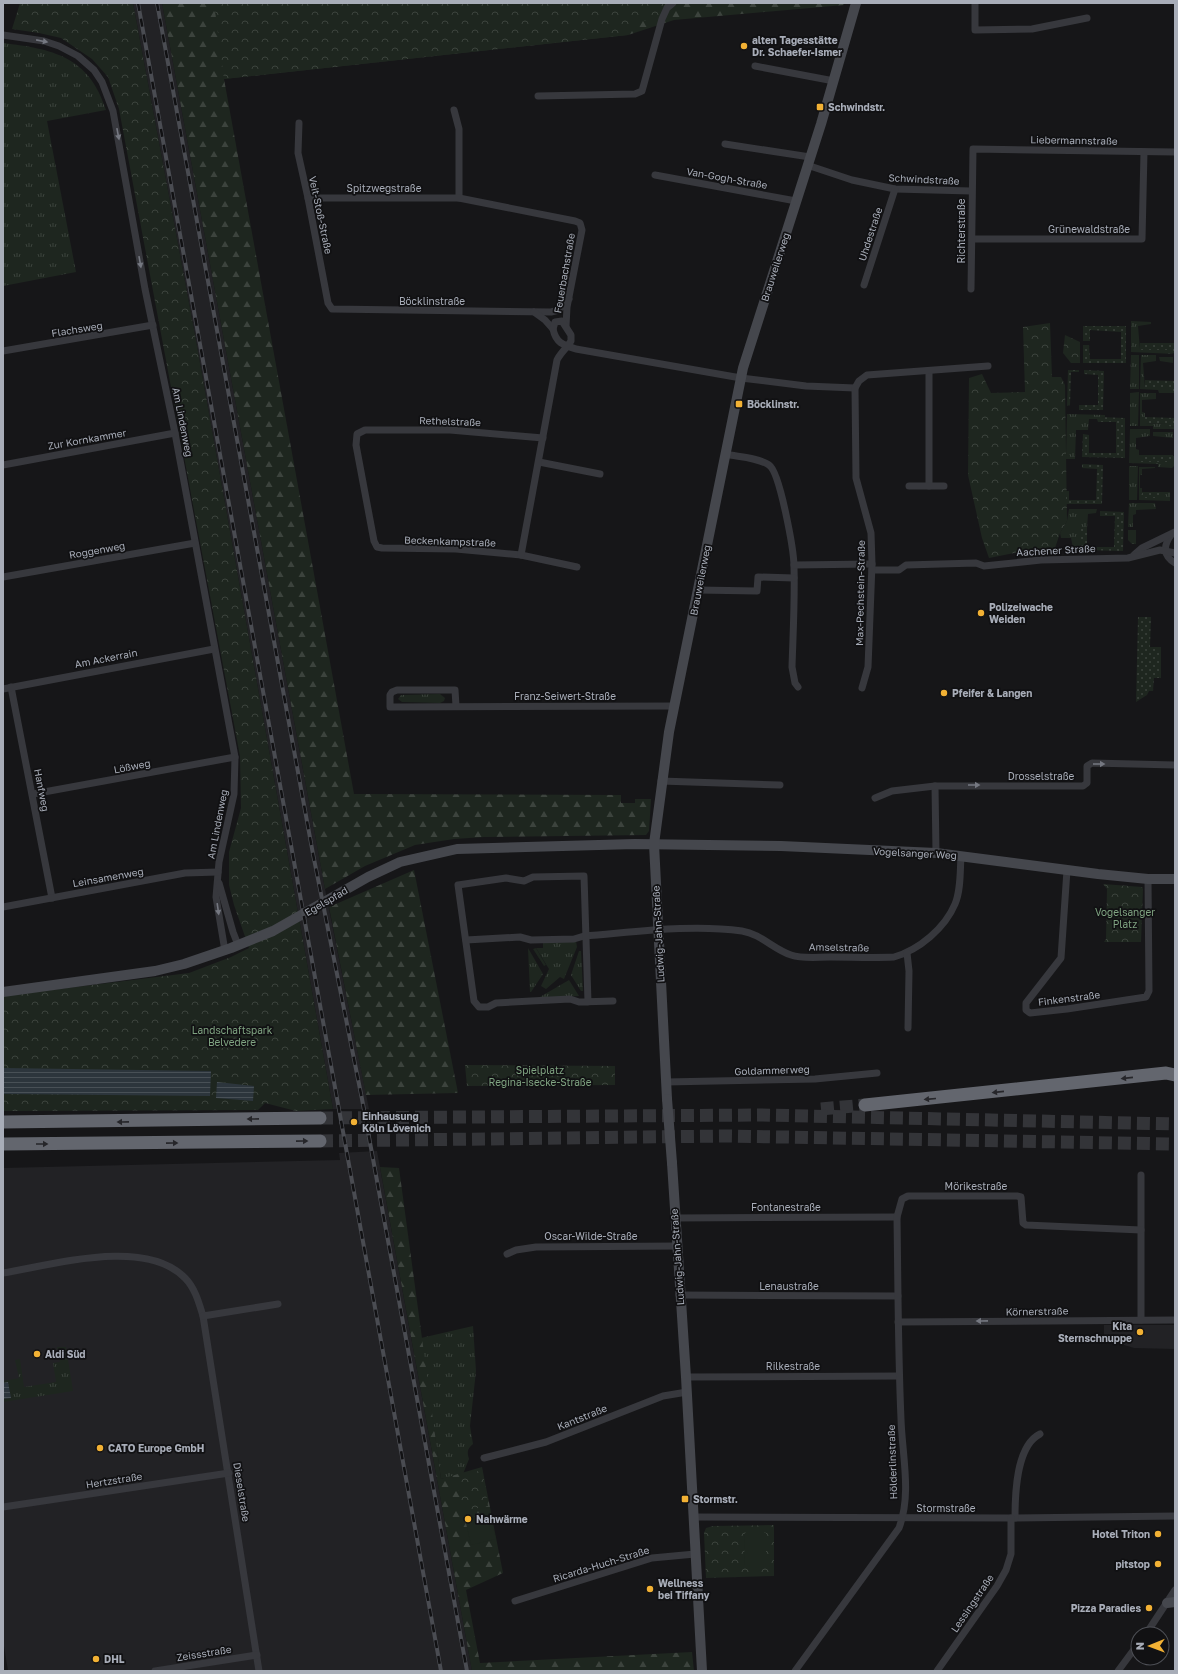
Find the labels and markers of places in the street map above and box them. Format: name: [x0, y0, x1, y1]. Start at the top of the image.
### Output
place label: alten Tagesstätte Dr. Schaefer-Ismer: [752, 34, 842, 58]
marker: alten Tagesstätte Dr. Schaefer-Ismer: [739, 41, 749, 51]
place label: Schwindstr.: [828, 101, 885, 113]
marker: Schwindstr.: [815, 102, 825, 112]
place label: Böcklinstr.: [747, 398, 799, 410]
marker: Böcklinstr.: [734, 399, 744, 409]
place label: Polizeiwache Weiden: [989, 601, 1053, 625]
marker: Polizeiwache Weiden: [976, 608, 986, 618]
place label: Pfeifer & Langen: [952, 687, 1032, 699]
marker: Pfeifer & Langen: [939, 688, 949, 698]
place label: Einhausung Köln Lövenich: [362, 1110, 431, 1134]
marker: Einhausung Köln Lövenich: [349, 1117, 359, 1127]
place label: Kita Sternschnuppe: [1058, 1320, 1132, 1344]
marker: Kita Sternschnuppe: [1135, 1327, 1145, 1337]
place label: Aldi Süd: [45, 1348, 86, 1360]
marker: Aldi Süd: [32, 1349, 42, 1359]
place label: CATO Europe GmbH: [108, 1442, 204, 1454]
marker: CATO Europe GmbH: [95, 1443, 105, 1453]
place label: Stormstr.: [693, 1493, 738, 1505]
marker: Stormstr.: [680, 1494, 690, 1504]
place label: Nahwärme: [476, 1513, 528, 1525]
marker: Nahwärme: [463, 1514, 473, 1524]
place label: Hotel Triton: [1092, 1528, 1150, 1540]
marker: Hotel Triton: [1153, 1529, 1163, 1539]
place label: pitstop: [1115, 1558, 1150, 1570]
marker: pitstop: [1153, 1559, 1163, 1569]
place label: Wellness bei Tiffany: [658, 1577, 710, 1601]
marker: Wellness bei Tiffany: [645, 1584, 655, 1594]
place label: Pizza Paradies: [1071, 1602, 1141, 1614]
marker: Pizza Paradies: [1144, 1603, 1154, 1613]
place label: DHL: [104, 1653, 125, 1665]
marker: DHL: [91, 1654, 101, 1664]

